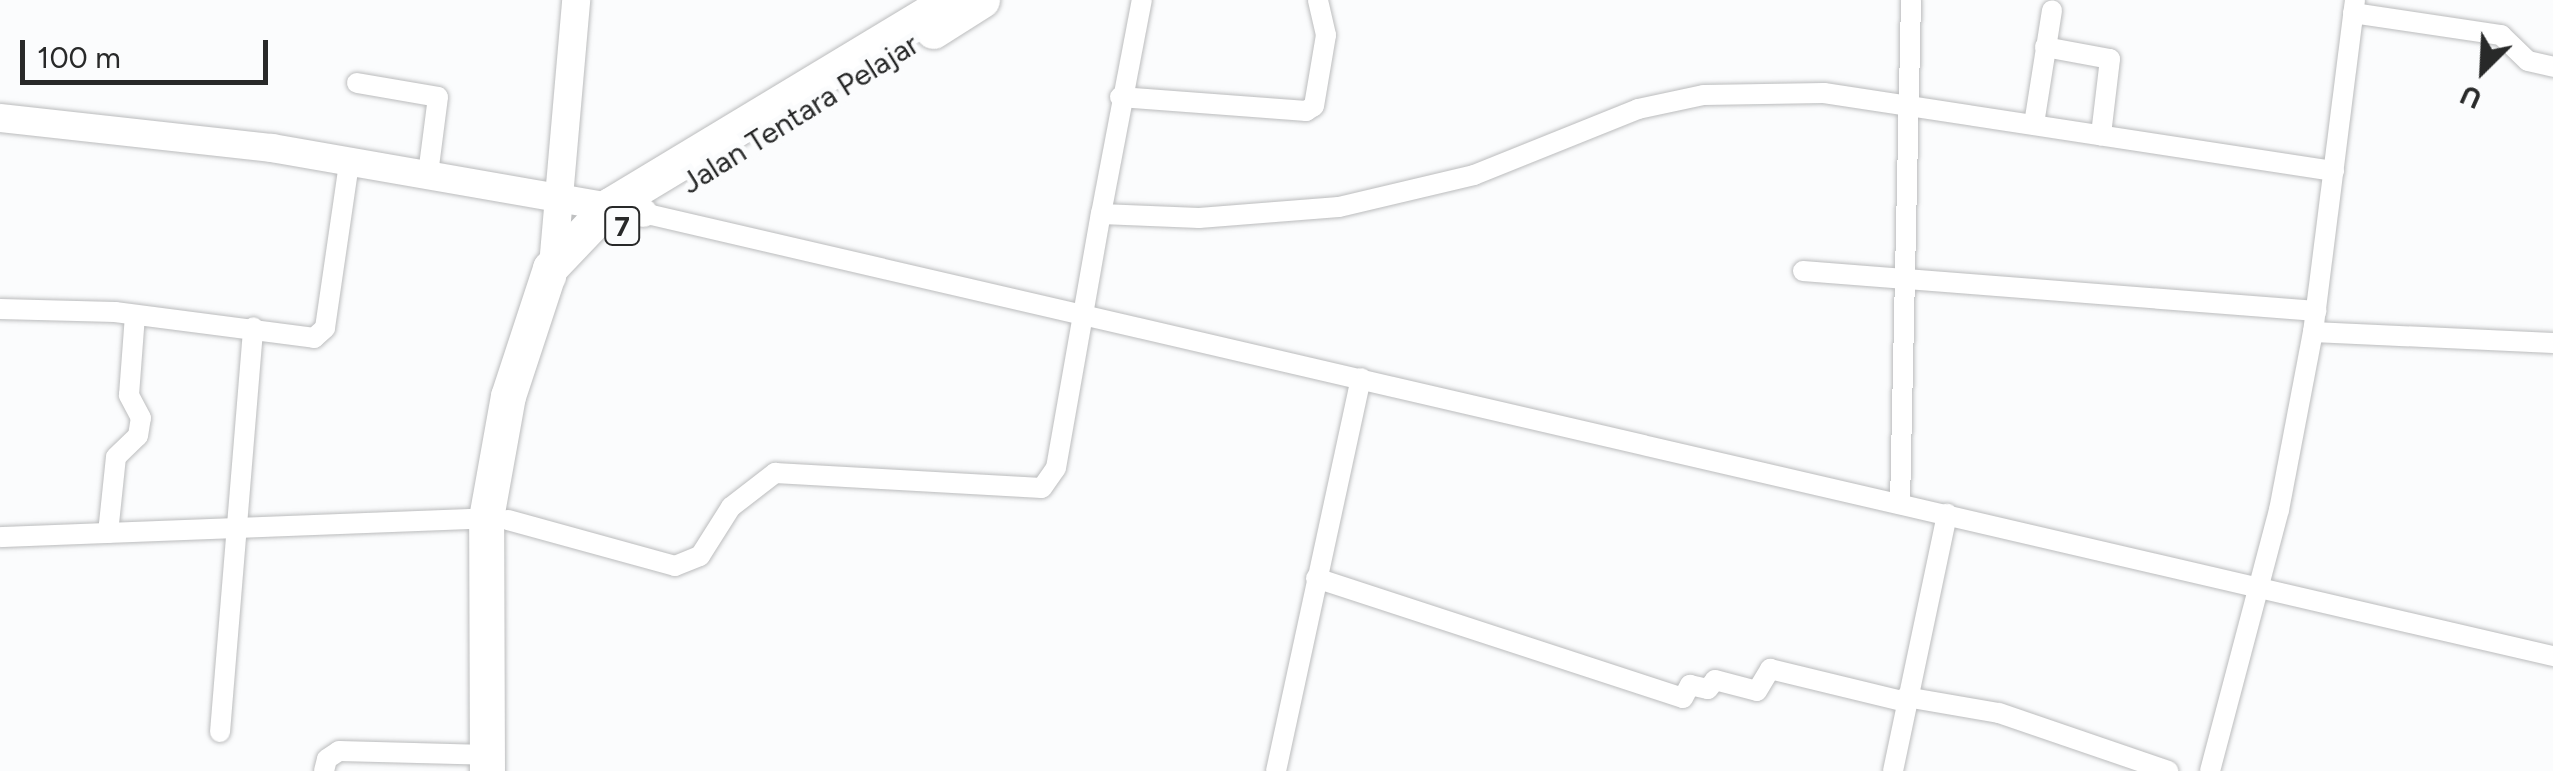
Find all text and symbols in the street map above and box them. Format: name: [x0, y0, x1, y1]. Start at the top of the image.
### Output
scale bar: [25, 20, 272, 82]
north arrow: [2433, 20, 2533, 120]
street label: Jalan Tentara Pelajar: [675, 26, 925, 202]
text: 100 m: [37, 39, 121, 76]
text: U: [2455, 78, 2487, 117]
road number: 7: [602, 203, 642, 249]

